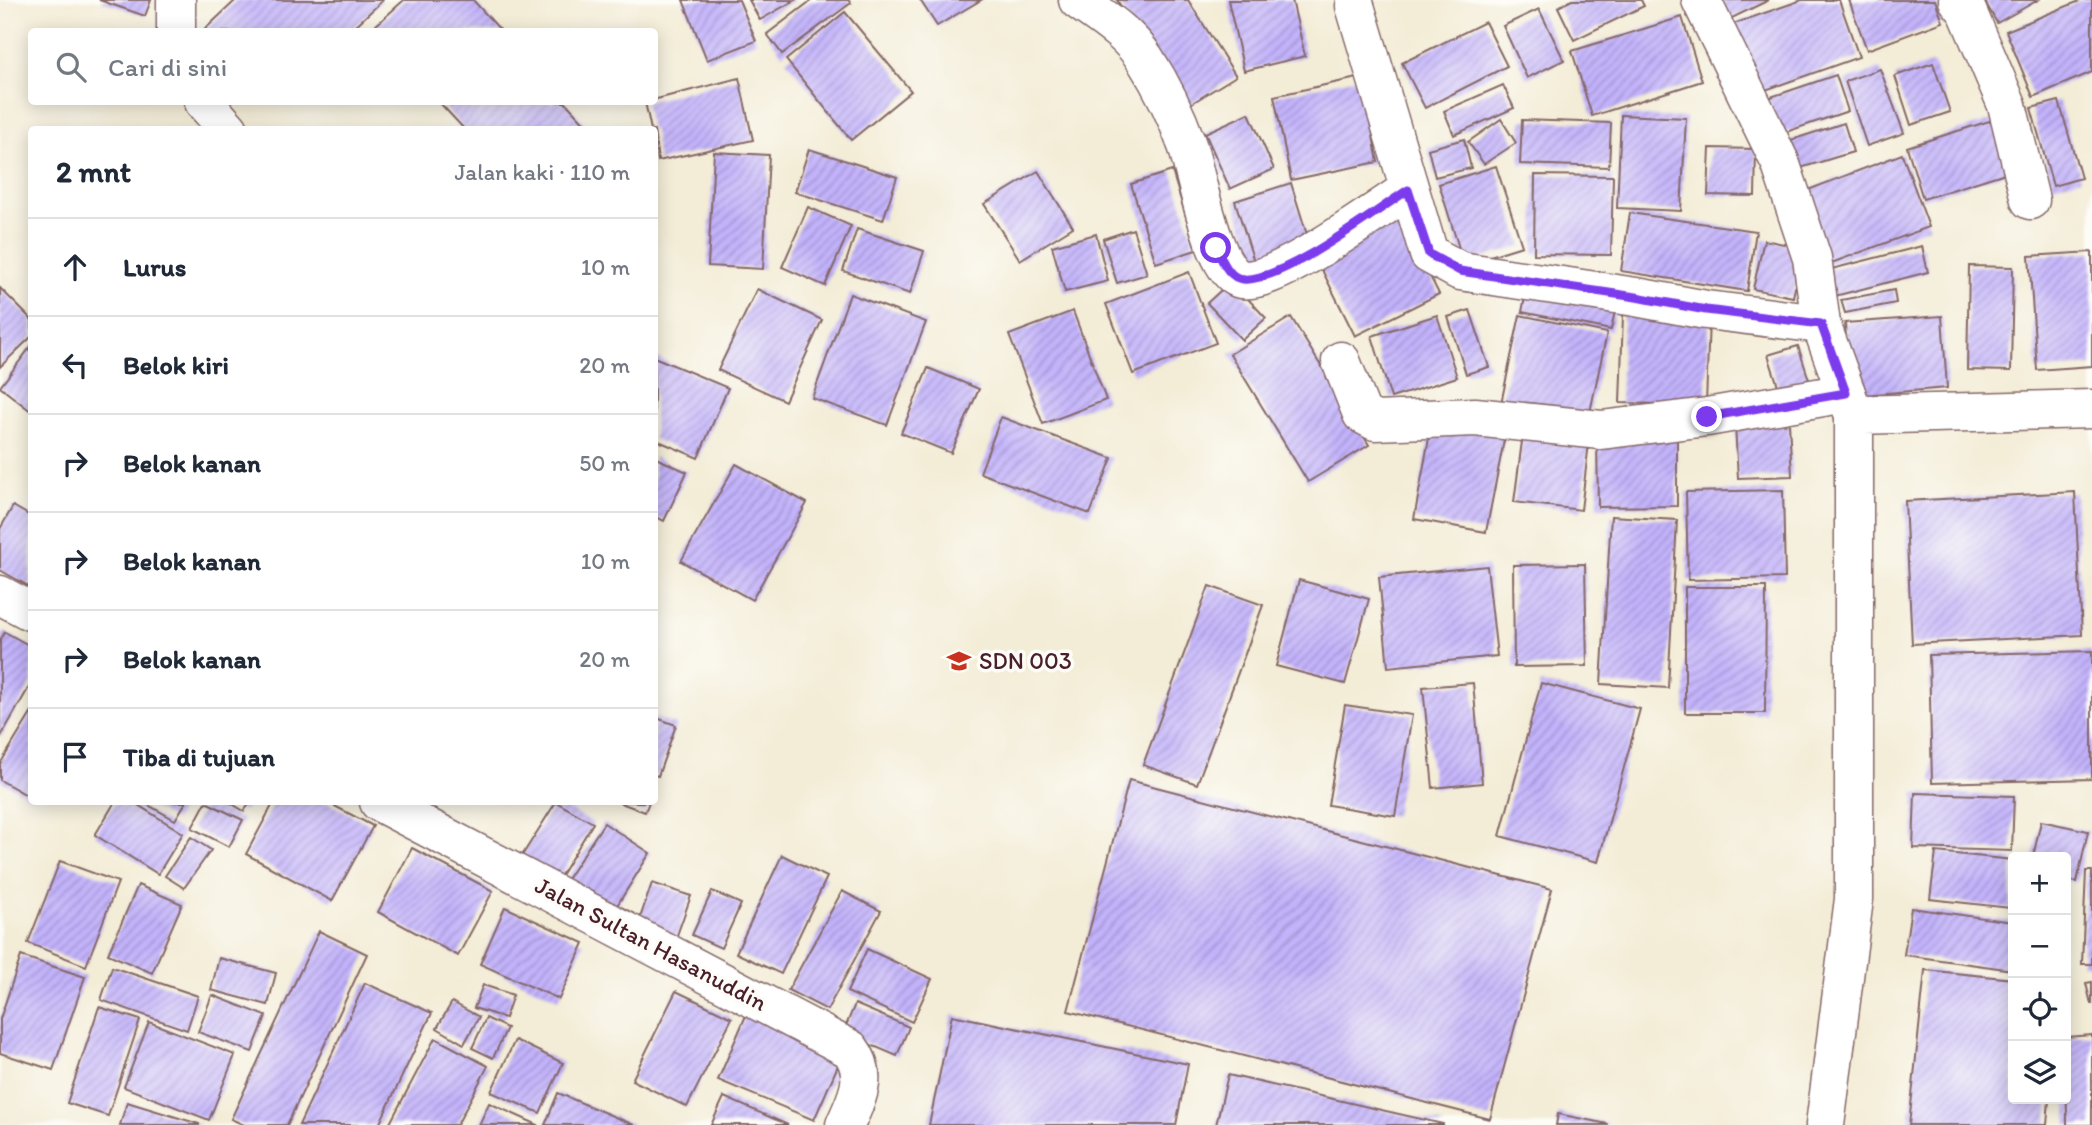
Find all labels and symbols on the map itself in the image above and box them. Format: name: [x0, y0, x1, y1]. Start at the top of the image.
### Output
route start: [1200, 232, 1231, 263]
route end: [1691, 401, 1722, 432]
place label: SDN 003: [979, 646, 1072, 675]
school or university icon: SDN 003: [945, 647, 973, 675]
street label: Jalan Sultan Hasanuddin: [531, 870, 772, 1017]

